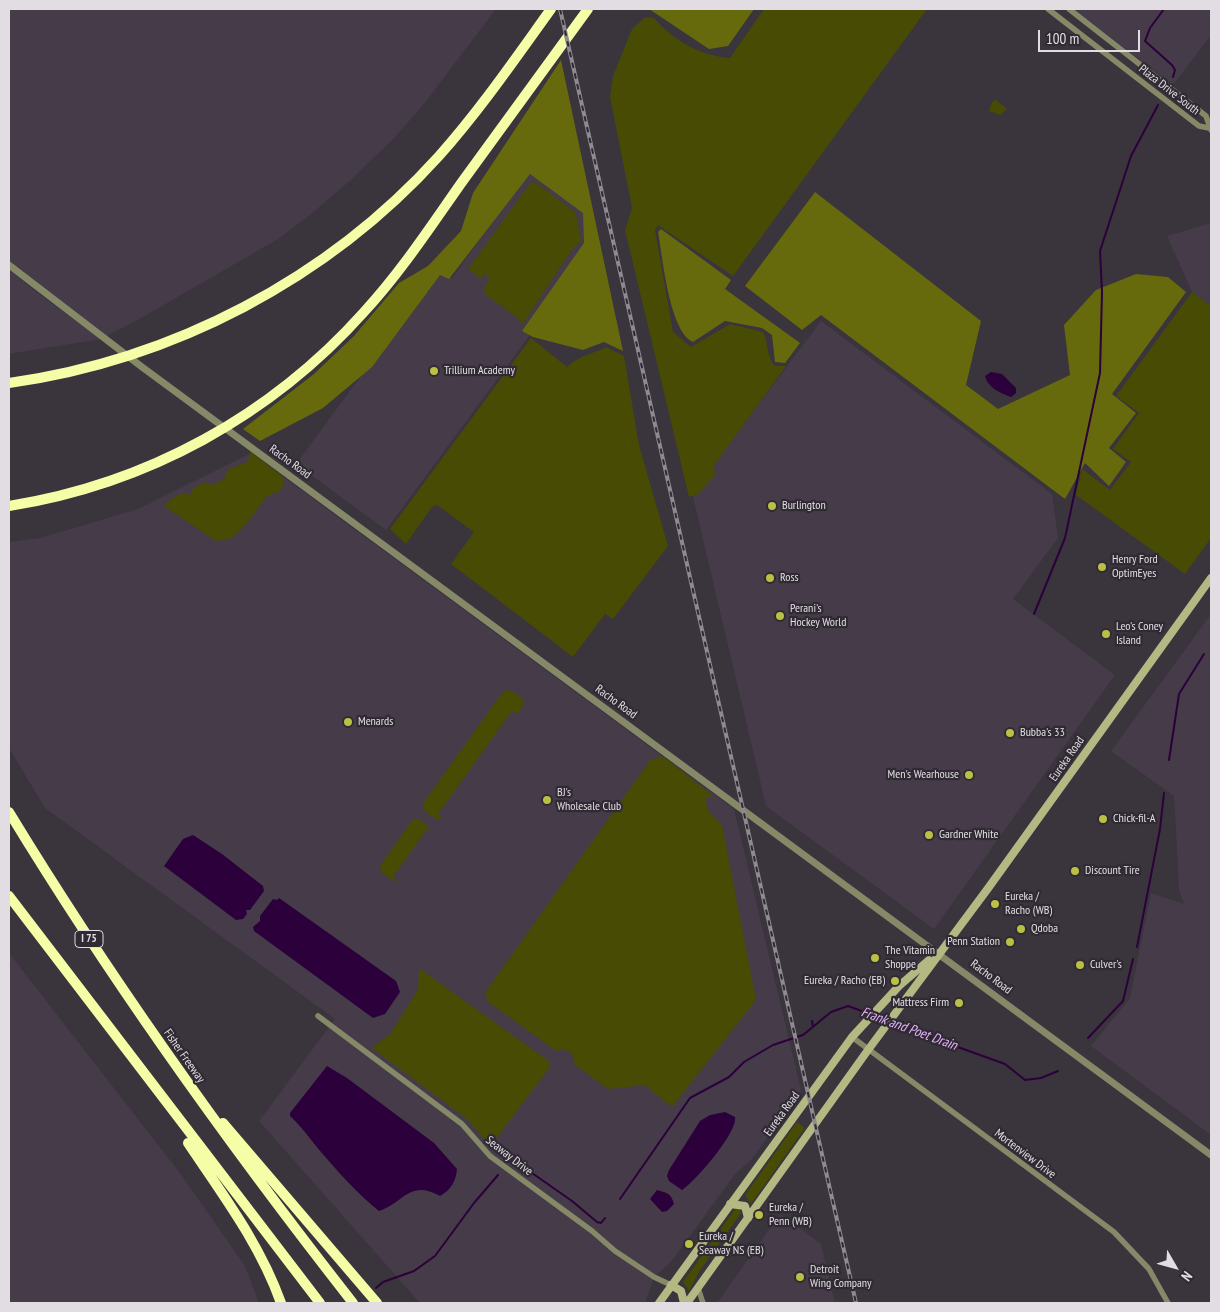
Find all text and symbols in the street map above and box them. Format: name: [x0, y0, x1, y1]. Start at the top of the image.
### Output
scale bar: [1040, 20, 1142, 52]
text: 100 m: [1046, 29, 1079, 48]
street label: Plaza Drive South: [1136, 62, 1202, 118]
place label: Trillium Academy: [444, 364, 515, 378]
marker: Trillium Academy: [428, 365, 440, 377]
street label: Racho Road: [266, 442, 314, 482]
place label: Burlington: [782, 499, 826, 513]
marker: Burlington: [766, 500, 778, 512]
place label: Henry Ford OptimEyes: [1112, 553, 1158, 581]
marker: Henry Ford OptimEyes: [1096, 561, 1108, 573]
place label: Ross: [780, 571, 799, 585]
marker: Ross: [764, 572, 776, 584]
place label: Perani's Hockey World: [790, 602, 846, 630]
marker: Perani's Hockey World: [774, 610, 786, 622]
place label: Leo's Coney Island: [1116, 620, 1163, 648]
marker: Leo's Coney Island: [1100, 628, 1112, 640]
street label: Racho Road: [592, 682, 640, 722]
place label: Menards: [358, 715, 393, 729]
marker: Menards: [342, 716, 354, 728]
place label: Bubba's 33: [1020, 726, 1065, 740]
marker: Bubba's 33: [1004, 727, 1016, 739]
street label: Eureka Road: [1046, 734, 1088, 784]
place label: Men's Wearhouse: [888, 768, 959, 782]
marker: Men's Wearhouse: [963, 769, 975, 781]
place label: BJ's Wholesale Club: [557, 786, 621, 814]
marker: BJ's Wholesale Club: [541, 794, 553, 806]
place label: Chick-fil-A: [1113, 812, 1156, 826]
marker: Chick-fil-A: [1097, 813, 1109, 825]
place label: Gardner White: [939, 828, 998, 842]
marker: Gardner White: [923, 829, 935, 841]
place label: Discount Tire: [1085, 864, 1140, 878]
marker: Discount Tire: [1069, 865, 1081, 877]
place label: Eureka / Racho (WB): [1005, 890, 1052, 918]
marker: Eureka / Racho (WB): [989, 898, 1001, 910]
place label: Qdoba: [1031, 922, 1058, 936]
marker: Qdoba: [1015, 923, 1027, 935]
road number: I 75: [75, 931, 103, 948]
place label: Penn Station: [947, 935, 1000, 949]
marker: Penn Station: [1004, 936, 1016, 948]
place label: The Vitamin Shoppe: [885, 944, 935, 972]
marker: The Vitamin Shoppe: [869, 952, 881, 964]
street label: Racho Road: [967, 957, 1015, 997]
place label: Culver's: [1090, 958, 1122, 972]
marker: Culver's: [1074, 959, 1086, 971]
place label: Eureka / Racho (EB): [804, 974, 885, 988]
marker: Eureka / Racho (EB): [889, 975, 901, 987]
place label: Mattress Firm: [892, 996, 949, 1010]
marker: Mattress Firm: [953, 997, 965, 1009]
water label: Frank and Poet Drain: [859, 1004, 959, 1054]
street label: Fisher Freeway: [160, 1026, 208, 1086]
street label: Eureka Road: [761, 1089, 803, 1139]
street label: Mortenview Drive: [991, 1126, 1059, 1182]
street label: Seaway Drive: [483, 1133, 535, 1179]
place label: Eureka / Penn (WB): [769, 1201, 811, 1229]
marker: Eureka / Penn (WB): [753, 1209, 765, 1221]
place label: Eureka / Seaway NS (EB): [699, 1230, 763, 1258]
marker: Eureka / Seaway NS (EB): [683, 1238, 695, 1250]
north arrow: [1150, 1242, 1200, 1292]
place label: Detroit Wing Company: [810, 1263, 872, 1291]
text: N: [1177, 1268, 1196, 1285]
marker: Detroit Wing Company: [794, 1271, 806, 1283]

